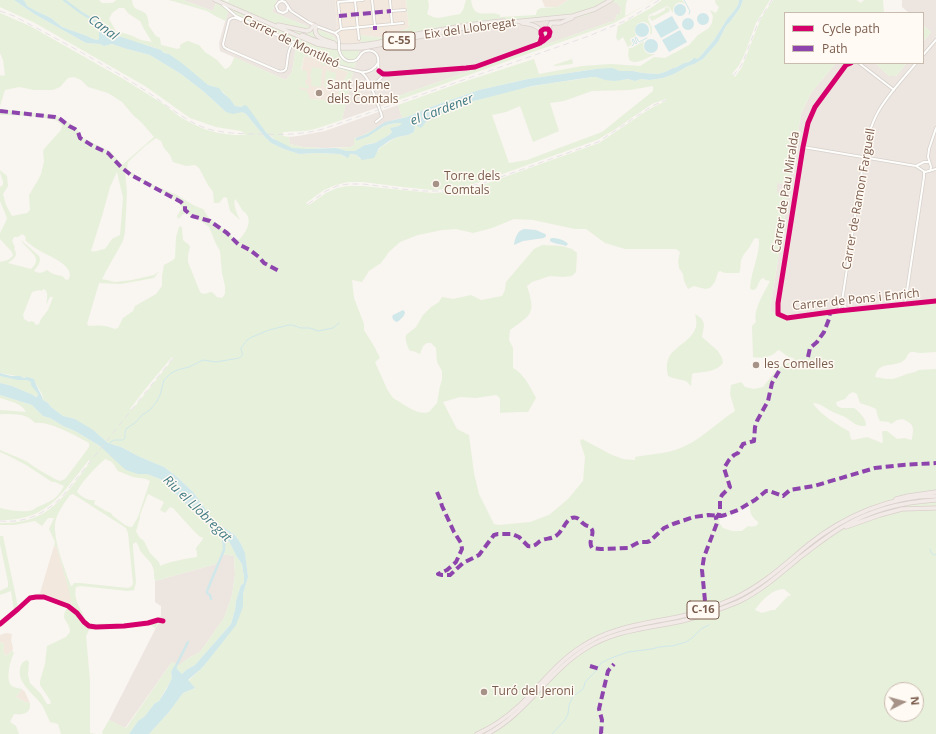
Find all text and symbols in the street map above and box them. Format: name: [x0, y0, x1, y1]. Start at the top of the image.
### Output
water label: Canal: [85, 12, 121, 44]
street label: Carrer de Montlleó: [240, 12, 342, 72]
legend: [784, 12, 924, 64]
street label: Eix del Llobregat: [423, 15, 517, 43]
text: Cycle path: [822, 20, 880, 37]
road number: C-55: [383, 32, 415, 50]
text: Path: [822, 40, 848, 57]
place label: Sant Jaume dels Comtals: [327, 79, 399, 107]
marker: Sant Jaume dels Comtals: [314, 88, 324, 98]
water label: el Cardener: [408, 91, 476, 129]
street label: Carrer de Ramon Farguell: [839, 127, 879, 271]
street label: Carrer de Pau Miralda: [769, 130, 803, 254]
place label: Torre dels Comtals: [444, 170, 500, 198]
marker: Torre dels Comtals: [431, 179, 441, 189]
street label: Carrer de Pons i Enrich: [792, 286, 920, 314]
place label: les Comelles: [764, 358, 834, 372]
marker: les Comelles: [751, 360, 761, 370]
water label: Riu el Llobregat: [160, 472, 234, 546]
road number: C-16: [687, 601, 719, 619]
north arrow: [884, 682, 924, 722]
place label: Turó del Jeroni: [492, 685, 574, 699]
marker: Turó del Jeroni: [479, 687, 489, 697]
text: N: [908, 696, 923, 706]

